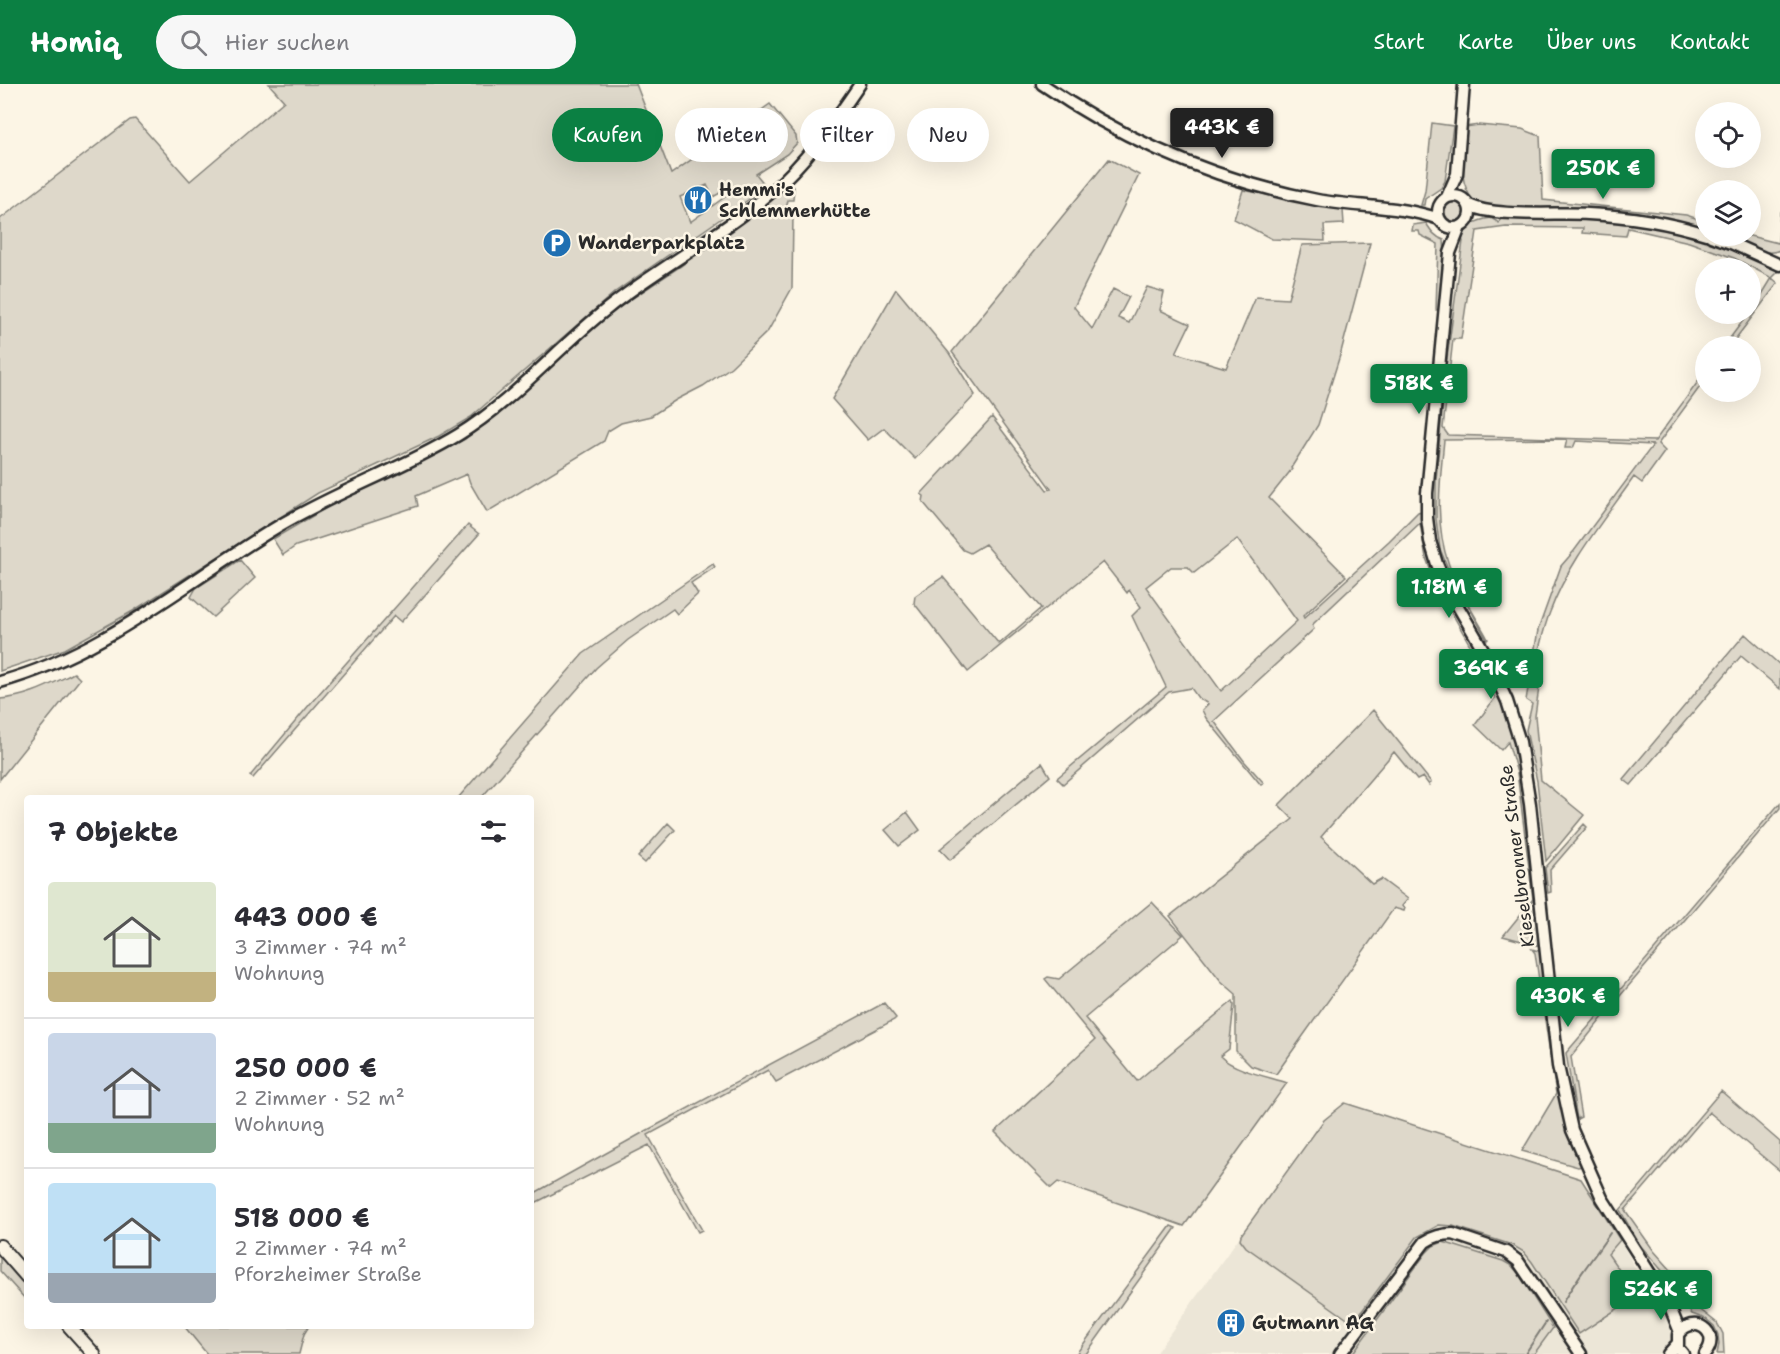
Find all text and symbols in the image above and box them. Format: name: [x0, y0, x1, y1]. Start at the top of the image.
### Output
search box: [156, 15, 576, 69]
text: Homiq: [30, 23, 120, 61]
icon: search: [177, 26, 210, 59]
text: Hier suchen: [225, 28, 349, 57]
text: Start: [1374, 28, 1425, 56]
text: Karte: [1458, 28, 1514, 56]
text: Über uns: [1547, 28, 1637, 56]
text: Kontakt: [1670, 28, 1750, 56]
map controls: [1695, 102, 1761, 402]
button: locate: [1695, 102, 1761, 168]
chip: Kaufen: [552, 108, 663, 162]
chip: Mieten: [675, 108, 788, 162]
chip: Filter: [800, 108, 895, 162]
chip: Neu: [907, 108, 989, 162]
pin: 443K €: [1173, 108, 1271, 159]
text: 443K €: [1184, 114, 1260, 140]
pin: 250K €: [1554, 149, 1652, 200]
text: 250K €: [1566, 155, 1640, 181]
place label: Hemmi's Schlemmerhütte: [719, 178, 871, 223]
button: layers: [1695, 180, 1761, 246]
restaurant icon: Hemmi's Schlemmerhütte: [682, 184, 714, 216]
parking icon: Wanderparkplatz: [541, 227, 573, 259]
place label: Wanderparkplatz: [578, 231, 745, 255]
button: +: [1695, 258, 1761, 324]
button: −: [1695, 336, 1761, 402]
pin: 518K €: [1370, 364, 1468, 415]
text: 518K €: [1384, 370, 1454, 396]
pin: 1.18M €: [1394, 568, 1504, 619]
text: 1.18M €: [1411, 574, 1487, 600]
pin: 369K €: [1442, 649, 1540, 700]
text: 369K €: [1453, 655, 1529, 681]
street label: Kieselbronner Straße: [1494, 763, 1540, 949]
text: 7 Objekte: [48, 814, 178, 849]
icon: filters: [477, 815, 510, 848]
text: 443 000 €: [234, 899, 378, 934]
icon: home: [96, 906, 168, 978]
text: 3 Zimmer · 74 m²: [234, 934, 407, 960]
text: Wohnung: [234, 960, 325, 986]
pin: 430K €: [1519, 977, 1617, 1028]
text: 430K €: [1530, 983, 1606, 1009]
text: 250 000 €: [234, 1050, 377, 1085]
icon: home: [96, 1057, 168, 1129]
text: 2 Zimmer · 52 m²: [234, 1085, 405, 1111]
text: Wohnung: [234, 1111, 325, 1137]
text: 518 000 €: [234, 1200, 370, 1235]
icon: home: [96, 1207, 168, 1279]
text: 2 Zimmer · 74 m²: [234, 1235, 407, 1261]
text: Pforzheimer Straße: [234, 1261, 422, 1287]
pin: 526K €: [1612, 1270, 1710, 1321]
text: 526K €: [1624, 1276, 1698, 1302]
building icon: Gutmann AG: [1215, 1307, 1247, 1339]
place label: Gutmann AG: [1252, 1311, 1374, 1335]

